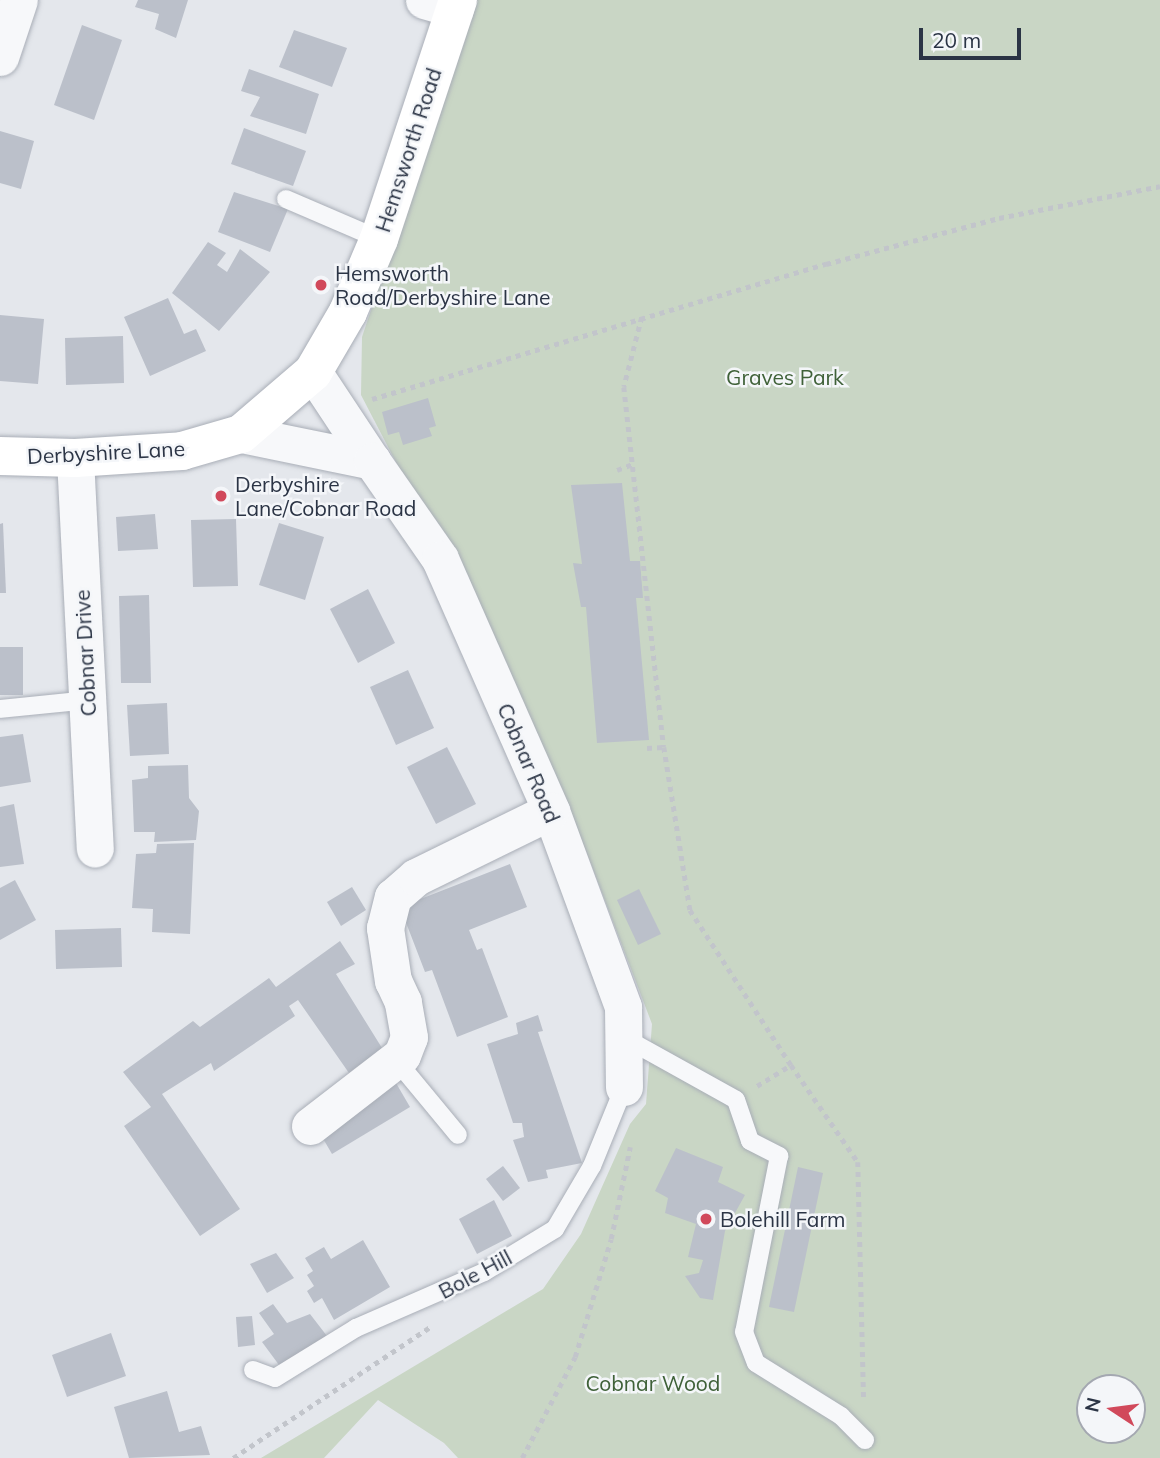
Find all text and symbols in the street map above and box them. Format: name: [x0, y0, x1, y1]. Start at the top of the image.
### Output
scale bar: [922, 14, 1024, 58]
text: 20 m: [932, 27, 981, 53]
street label: Hemsworth Road: [370, 65, 446, 235]
place label: Hemsworth Road/Derbyshire Lane: [335, 260, 550, 310]
marker: Hemsworth Road/Derbyshire Lane: [313, 277, 329, 293]
park label: Graves Park: [726, 364, 844, 390]
street label: Derbyshire Lane: [26, 435, 186, 469]
place label: Derbyshire Lane/Cobnar Road: [235, 471, 416, 521]
marker: Derbyshire Lane/Cobnar Road: [213, 488, 229, 504]
street label: Cobnar Drive: [69, 589, 101, 717]
street label: Cobnar Road: [492, 699, 566, 827]
place label: Bolehill Farm: [720, 1206, 846, 1232]
marker: Bolehill Farm: [698, 1211, 714, 1227]
street label: Bole Hill: [434, 1244, 516, 1304]
park label: Cobnar Wood: [586, 1370, 720, 1396]
north arrow: [1076, 1374, 1146, 1444]
text: N: [1079, 1395, 1106, 1414]

